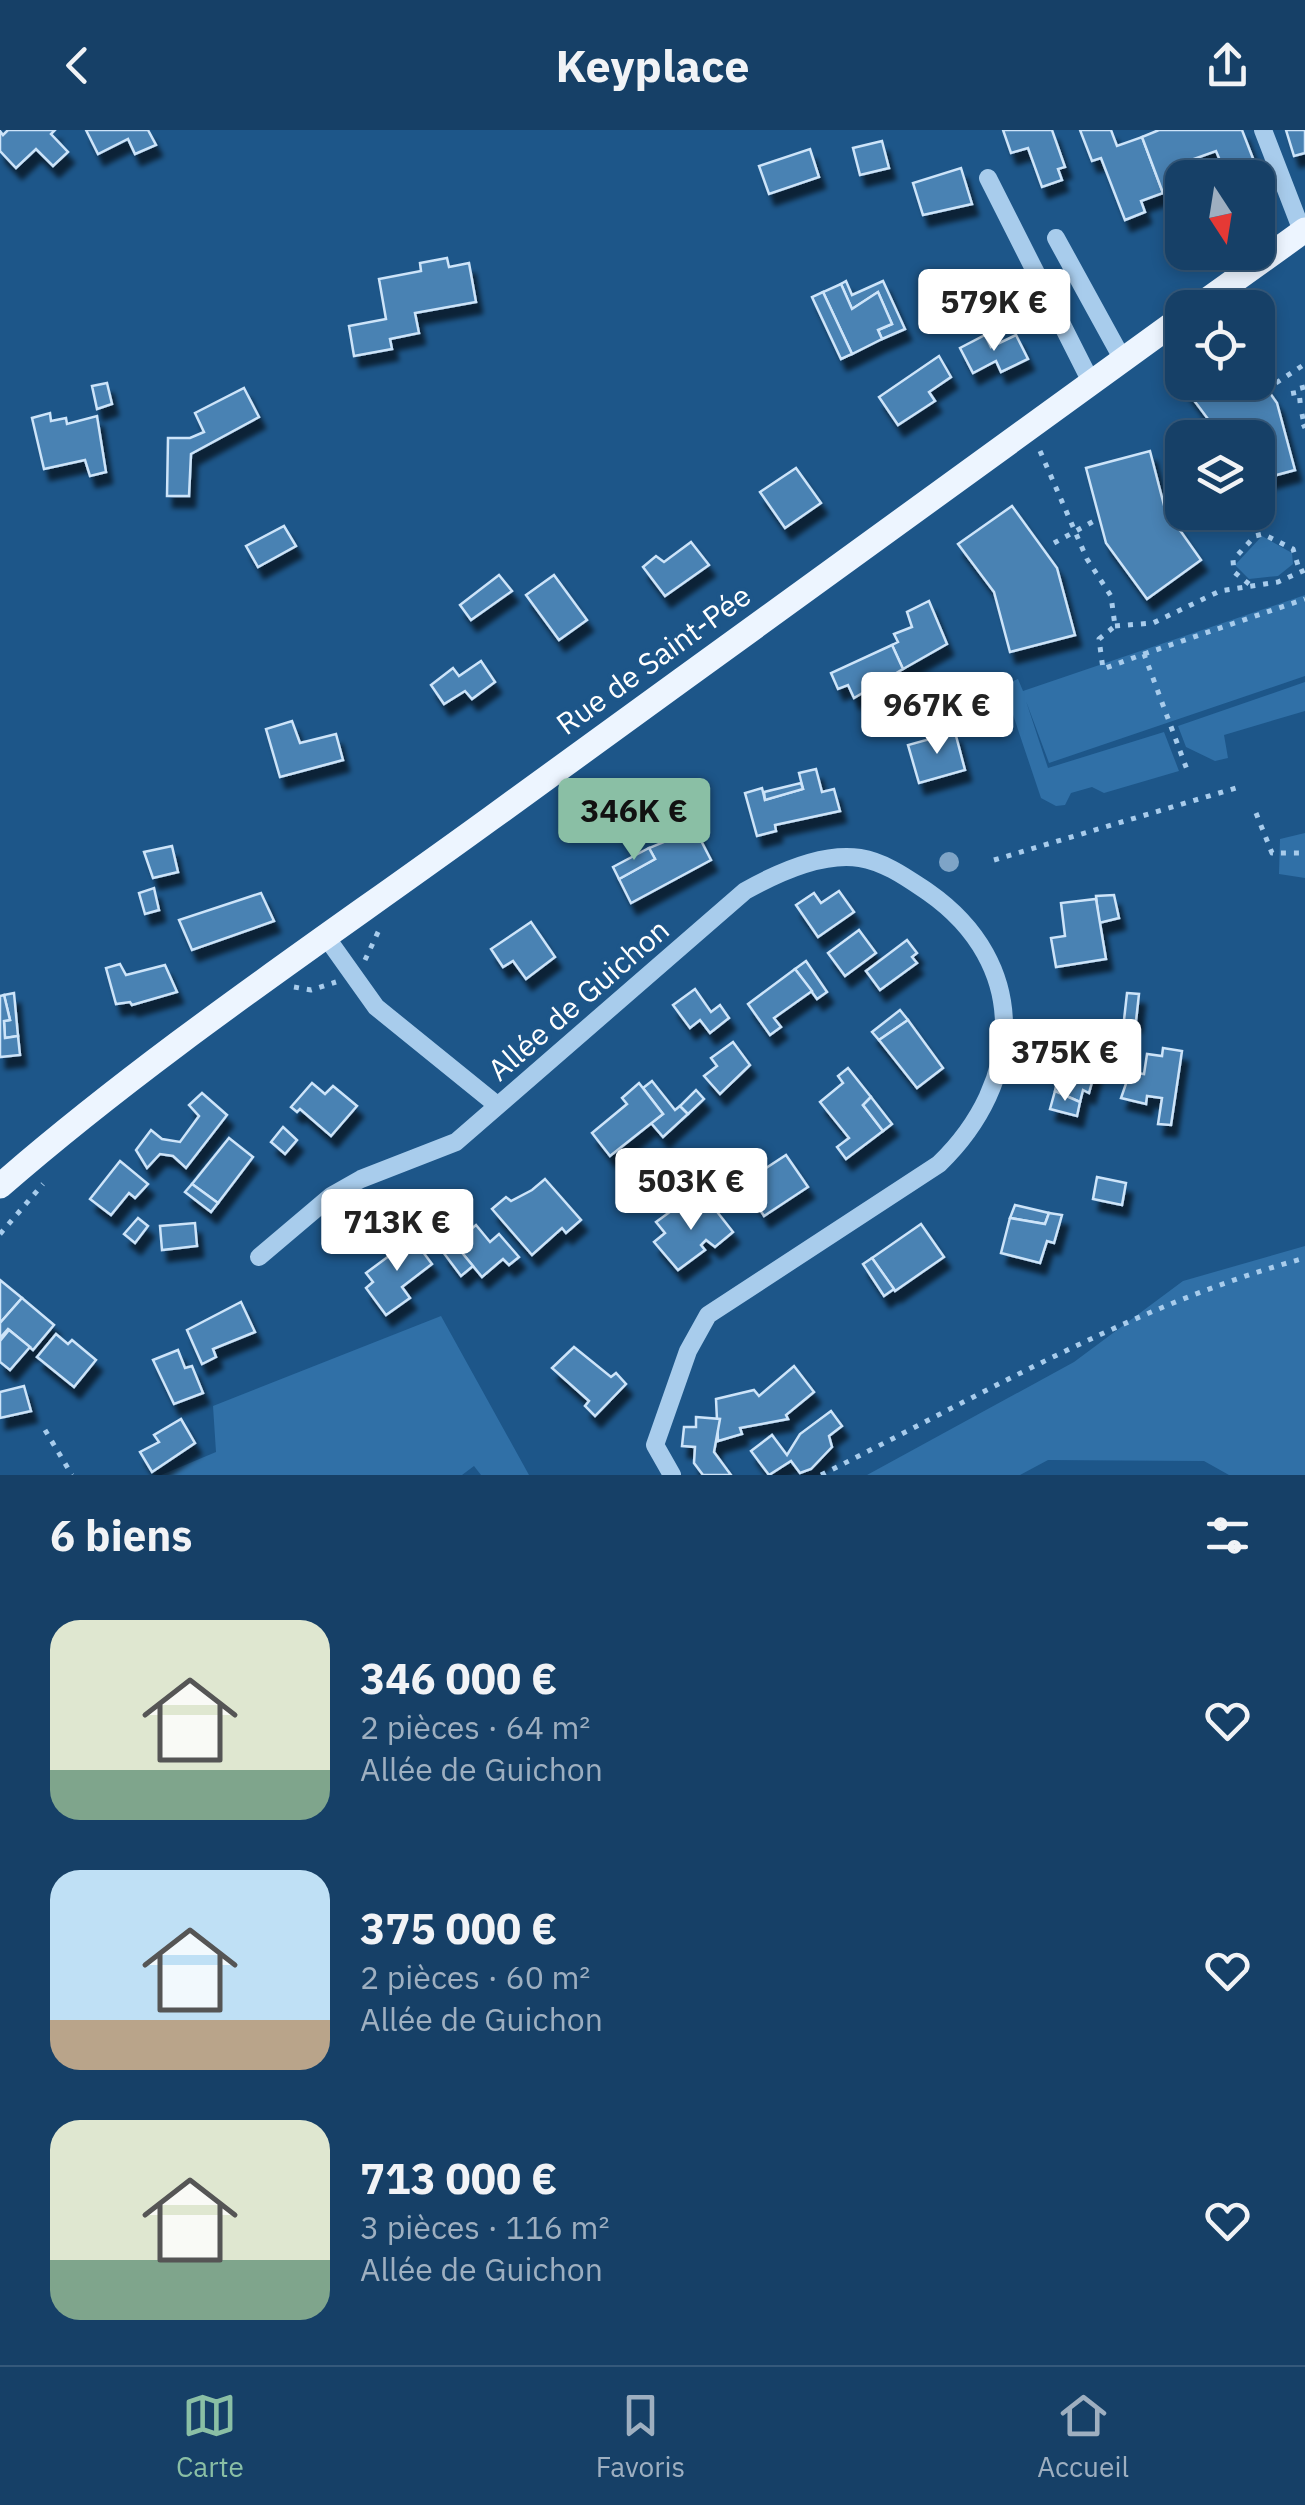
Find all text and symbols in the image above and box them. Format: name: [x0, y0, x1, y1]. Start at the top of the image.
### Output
text: Keyplace: [555, 36, 750, 94]
icon: back: [50, 38, 105, 93]
icon: share: [1200, 38, 1255, 93]
north arrow: [1165, 160, 1275, 270]
map controls: [1165, 160, 1275, 530]
pin: 579K €: [913, 269, 1075, 354]
text: 579K €: [940, 280, 1048, 322]
button: locate: [1165, 290, 1275, 400]
button: layers: [1165, 420, 1275, 530]
street label: Rue de Saint-Pée: [548, 575, 758, 743]
pin: 967K €: [856, 672, 1018, 757]
text: 967K €: [883, 683, 991, 725]
pin: 346K €: [553, 778, 715, 863]
text: 346K €: [580, 789, 688, 831]
street label: Allée de Guichon: [479, 910, 677, 1088]
pin: 375K €: [984, 1019, 1146, 1104]
text: 375K €: [1011, 1030, 1119, 1072]
pin: 503K €: [610, 1148, 772, 1233]
text: 503K €: [637, 1159, 745, 1201]
pin: 713K €: [316, 1189, 478, 1274]
text: 713K €: [343, 1200, 451, 1242]
text: 6 biens: [50, 1508, 192, 1563]
icon: filters: [1200, 1508, 1255, 1563]
text: 346 000 €: [360, 1651, 557, 1706]
icon: home: [130, 1660, 250, 1780]
icon: heart: [1200, 1693, 1255, 1748]
text: 2 pièces · 64 m²: [360, 1706, 590, 1748]
text: Allée de Guichon: [360, 1748, 603, 1790]
text: 375 000 €: [360, 1901, 557, 1956]
icon: home: [130, 1910, 250, 2030]
icon: heart: [1200, 1943, 1255, 1998]
text: 2 pièces · 60 m²: [360, 1956, 590, 1998]
text: Allée de Guichon: [360, 1998, 603, 2040]
text: 713 000 €: [360, 2151, 557, 2206]
icon: home: [130, 2160, 250, 2280]
icon: heart: [1200, 2193, 1255, 2248]
text: 3 pièces · 116 m²: [360, 2206, 610, 2248]
text: Allée de Guichon: [360, 2248, 603, 2290]
tab: Carte: [176, 2388, 244, 2485]
tab: Favoris: [596, 2388, 685, 2485]
tab: Accueil: [1037, 2388, 1129, 2485]

